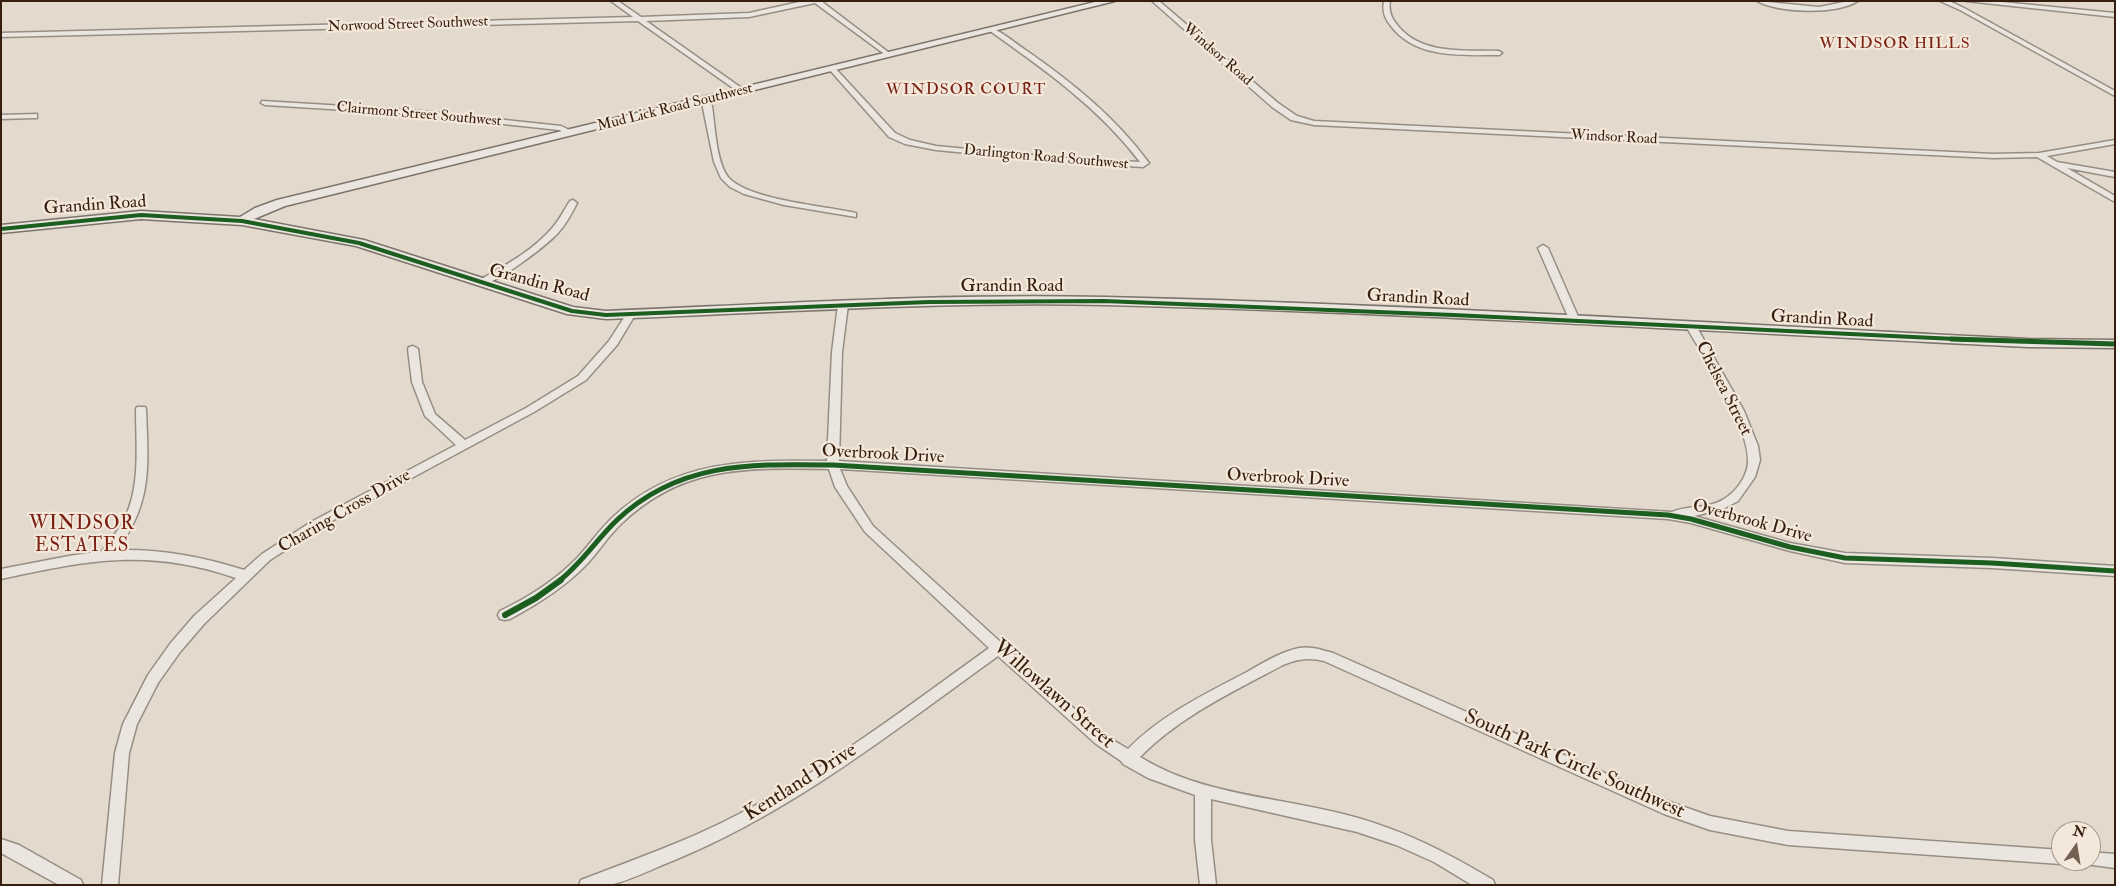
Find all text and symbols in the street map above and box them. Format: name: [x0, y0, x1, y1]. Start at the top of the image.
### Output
street label: Norwood Street Southwest: [327, 13, 489, 37]
street label: Windsor Road: [1178, 20, 1256, 90]
district label: WINDSOR HILLS: [1818, 35, 1972, 55]
street label: Mud Lick Road Southwest: [595, 80, 755, 136]
district label: WINDSOR COURT: [884, 81, 1048, 101]
street label: Clairmont Street Southwest: [336, 99, 502, 131]
street label: Windsor Road: [1570, 127, 1658, 149]
street label: Darlington Road Southwest: [963, 142, 1129, 174]
street label: Grandin Road: [43, 192, 147, 220]
street label: Grandin Road: [487, 260, 591, 308]
street label: Grandin Road: [961, 276, 1063, 298]
street label: Grandin Road: [1366, 286, 1470, 312]
street label: Grandin Road: [1770, 307, 1874, 333]
street label: Chelsea Street: [1690, 338, 1756, 440]
street label: Overbrook Drive: [821, 441, 945, 469]
street label: Charing Cross Drive: [275, 465, 415, 559]
street label: Overbrook Drive: [1226, 465, 1350, 493]
street label: Overbrook Drive: [1690, 496, 1814, 548]
district label: WINDSOR ESTATES: [28, 514, 136, 558]
street label: Willowlawn Street: [987, 635, 1119, 755]
street label: South Park Circle Southwest: [1460, 705, 1688, 825]
street label: Kentland Drive: [740, 738, 862, 828]
north arrow: [2051, 821, 2101, 871]
text: N: [2071, 822, 2087, 842]

